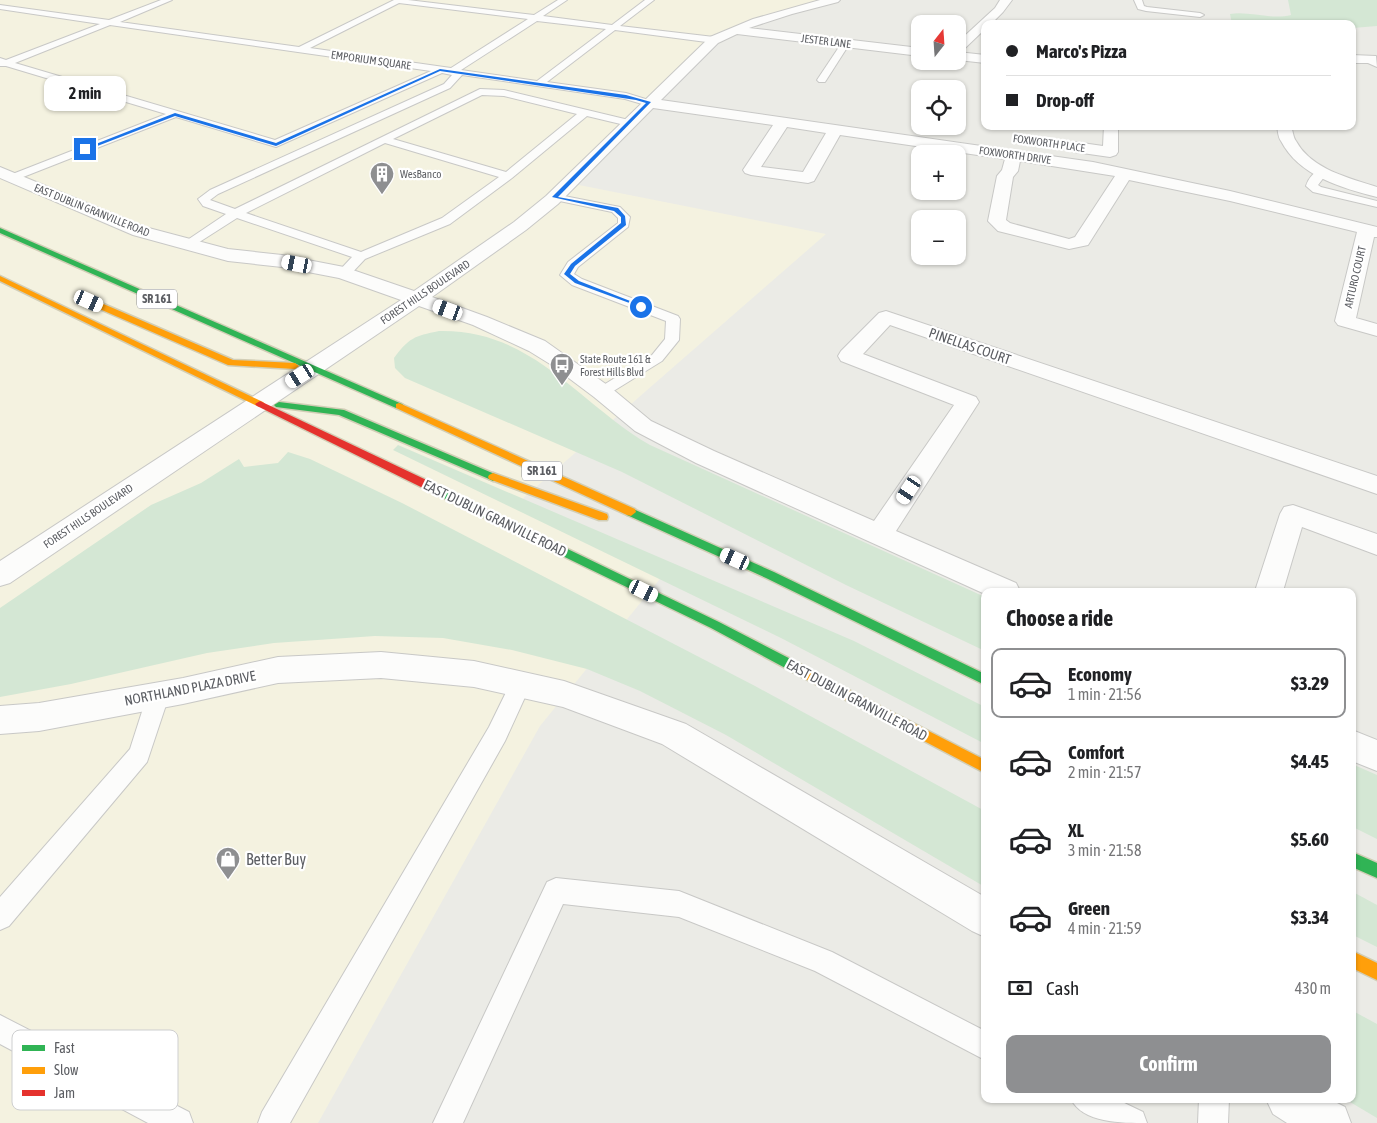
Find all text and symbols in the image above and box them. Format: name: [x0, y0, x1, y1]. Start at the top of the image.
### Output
north arrow: [911, 15, 966, 70]
map controls: [911, 15, 966, 265]
street label: JESTER LANE: [800, 32, 852, 50]
text: Marco's Pizza: [1036, 40, 1127, 62]
street label: EMPORIUM SQUARE: [330, 48, 412, 72]
callout: 2 min: [44, 76, 126, 112]
button: locate: [911, 80, 966, 135]
text: 2 min: [69, 84, 101, 102]
text: Drop-off: [1036, 89, 1094, 111]
street label: FOXWORTH PLACE: [1012, 132, 1086, 154]
route end: [74, 138, 96, 160]
street label: FOXWORTH DRIVE: [978, 144, 1052, 166]
button: +: [911, 145, 966, 200]
building icon: WesBanco: [369, 161, 395, 195]
place label: WesBanco: [400, 168, 441, 180]
street label: EAST DUBLIN GRANVILLE ROAD: [33, 181, 151, 239]
button: −: [911, 210, 966, 265]
street label: ARTURO COURT: [1342, 245, 1368, 309]
car: [280, 254, 313, 274]
street label: FOREST HILLS BOULEVARD: [378, 258, 472, 326]
car: [72, 288, 105, 314]
road number: SR 161: [137, 290, 177, 308]
route start: [630, 296, 652, 318]
car: [431, 298, 464, 322]
street label: PINELLAS COURT: [927, 324, 1013, 368]
bus stop icon: State Route 161 & Forest Hills Blvd: [549, 352, 575, 386]
place label: State Route 161 & Forest Hills Blvd: [580, 353, 651, 378]
car: [283, 362, 316, 390]
road number: SR 161: [522, 462, 562, 481]
car: [894, 473, 923, 507]
street label: EAST DUBLIN GRANVILLE ROAD: [421, 476, 569, 560]
street label: FOREST HILLS BOULEVARD: [41, 482, 135, 550]
car: [718, 546, 751, 572]
car: [627, 578, 660, 604]
text: Choose a ride: [1006, 605, 1113, 631]
street label: EAST DUBLIN GRANVILLE ROAD: [784, 656, 930, 744]
icon: car: [1008, 661, 1053, 706]
text: Economy: [1068, 663, 1132, 685]
street label: NORTHLAND PLAZA DRIVE: [123, 667, 257, 709]
text: $3.29: [1291, 672, 1329, 694]
text: 1 min · 21:56: [1068, 685, 1141, 703]
icon: car: [1008, 739, 1053, 784]
text: Comfort: [1068, 741, 1124, 763]
text: $4.45: [1291, 750, 1329, 772]
text: 2 min · 21:57: [1068, 763, 1141, 781]
icon: car: [1008, 817, 1053, 862]
text: XL: [1068, 819, 1084, 841]
text: $5.60: [1291, 828, 1329, 850]
text: 3 min · 21:58: [1068, 841, 1141, 859]
shop icon: Better Buy: [215, 846, 241, 880]
place label: Better Buy: [246, 850, 306, 869]
icon: car: [1008, 895, 1053, 940]
text: Green: [1068, 897, 1110, 919]
text: $3.34: [1291, 906, 1329, 928]
text: 4 min · 21:59: [1068, 919, 1141, 937]
icon: cash: [1006, 974, 1034, 1002]
text: Cash: [1046, 977, 1079, 999]
text: 430 m: [1295, 979, 1331, 997]
legend: [12, 1030, 178, 1110]
button: Confirm: [1006, 1035, 1331, 1093]
text: Fast: [54, 1040, 75, 1056]
text: Slow: [54, 1062, 79, 1078]
text: Jam: [54, 1085, 75, 1101]

